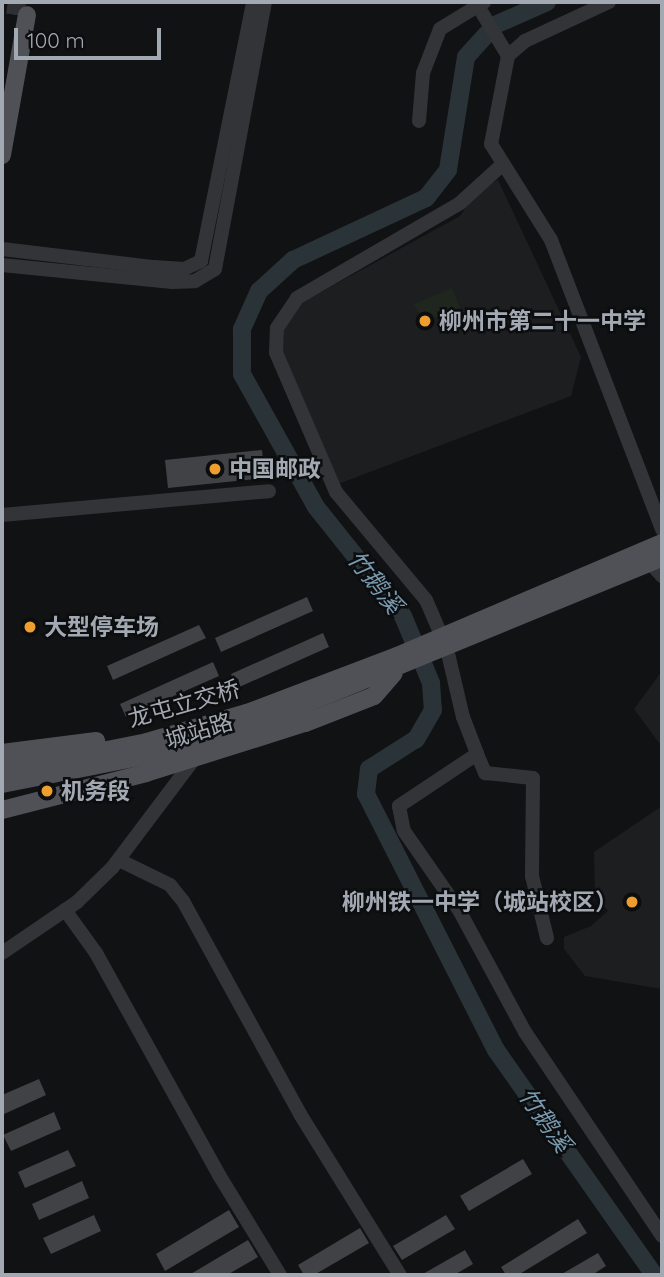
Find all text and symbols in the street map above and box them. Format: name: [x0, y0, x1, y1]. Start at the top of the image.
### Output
scale bar: [18, 14, 164, 58]
text: 100 m: [27, 27, 85, 53]
place label: 柳州市第二十一中学: [439, 307, 646, 335]
marker: 柳州市第二十一中学: [417, 313, 433, 329]
place label: 中国邮政: [229, 455, 321, 483]
marker: 中国邮政: [207, 461, 223, 477]
water label: 竹鹅溪: [341, 545, 409, 619]
place label: 大型停车场: [44, 613, 159, 641]
marker: 大型停车场: [22, 619, 38, 635]
street label: 龙屯立交桥: [125, 675, 243, 733]
street label: 城站路: [162, 708, 236, 754]
place label: 机务段: [61, 777, 130, 805]
marker: 机务段: [39, 783, 55, 799]
place label: 柳州铁一中学（城站校区）: [342, 888, 618, 916]
marker: 柳州铁一中学（城站校区）: [624, 894, 640, 910]
water label: 竹鹅溪: [513, 1082, 577, 1158]

